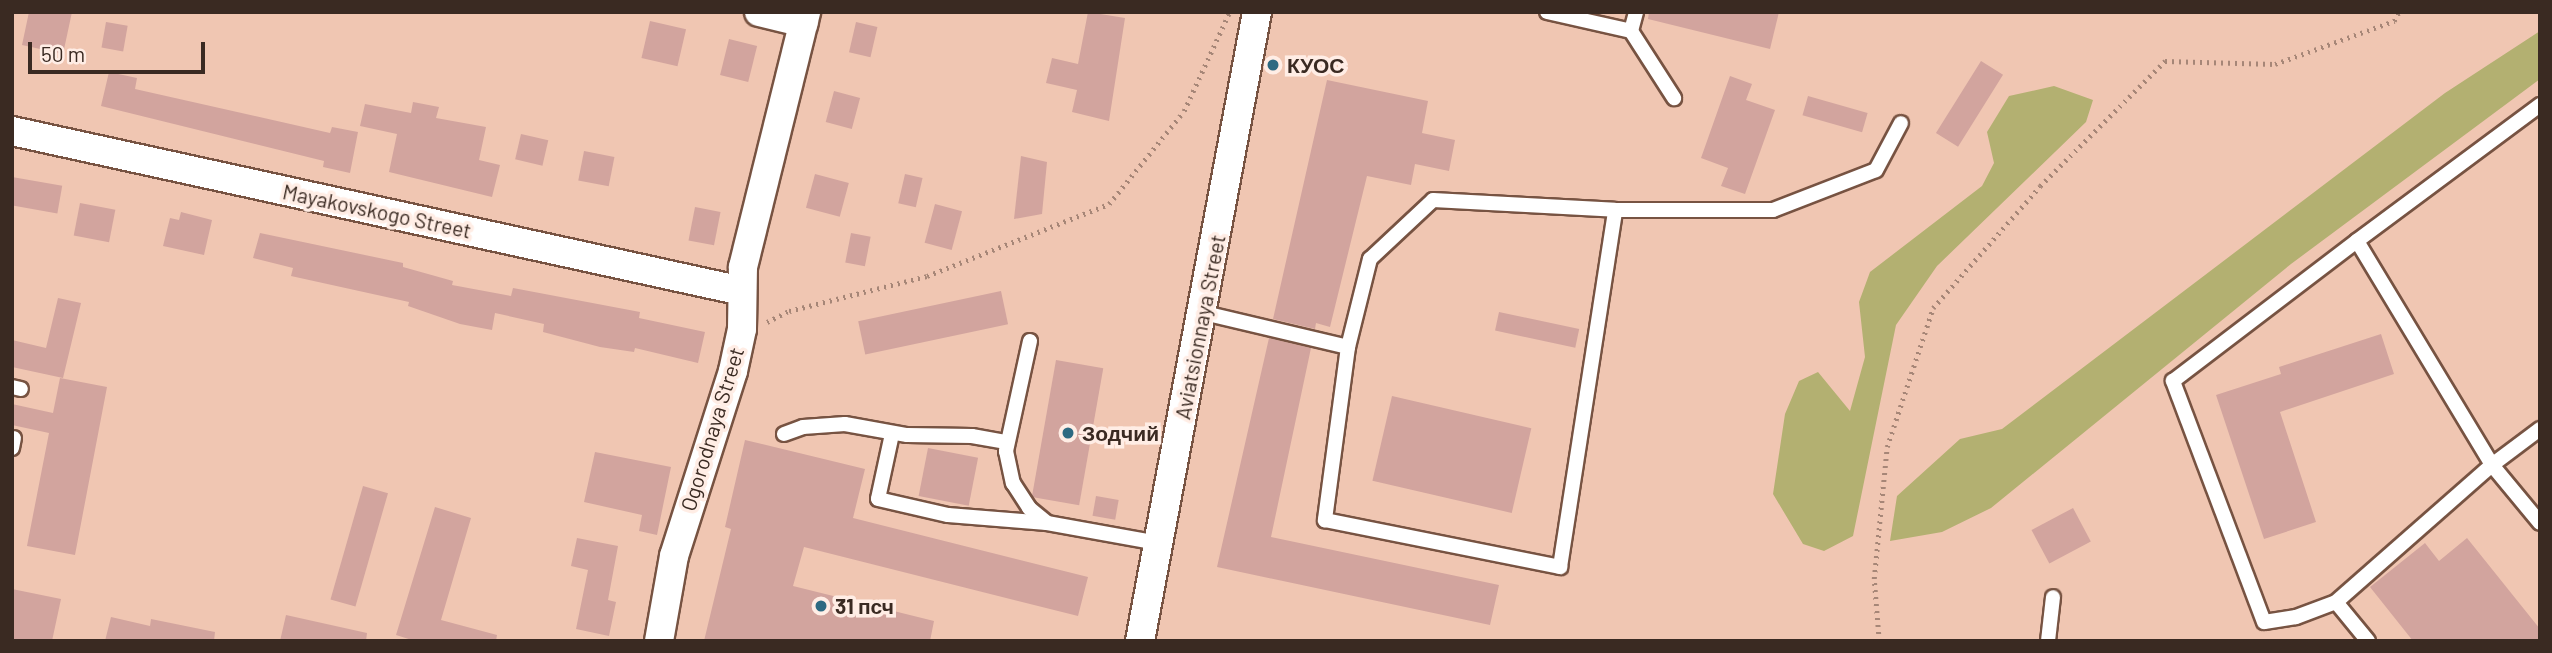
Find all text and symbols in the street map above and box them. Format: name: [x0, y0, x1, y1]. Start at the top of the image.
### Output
scale bar: [32, 28, 208, 72]
text: 50 m: [41, 41, 85, 66]
place label: КУОС: [1287, 52, 1344, 78]
marker: КУОС: [1265, 57, 1281, 73]
street label: Mayakovskogo Street: [280, 179, 474, 243]
street label: Aviatsionnaya Street: [1170, 233, 1230, 421]
street label: Ogorodnaya Street: [675, 344, 749, 514]
place label: Зодчий: [1082, 420, 1159, 446]
marker: Зодчий: [1060, 425, 1076, 441]
place label: 31 псч: [835, 593, 894, 619]
marker: 31 псч: [813, 598, 829, 614]

